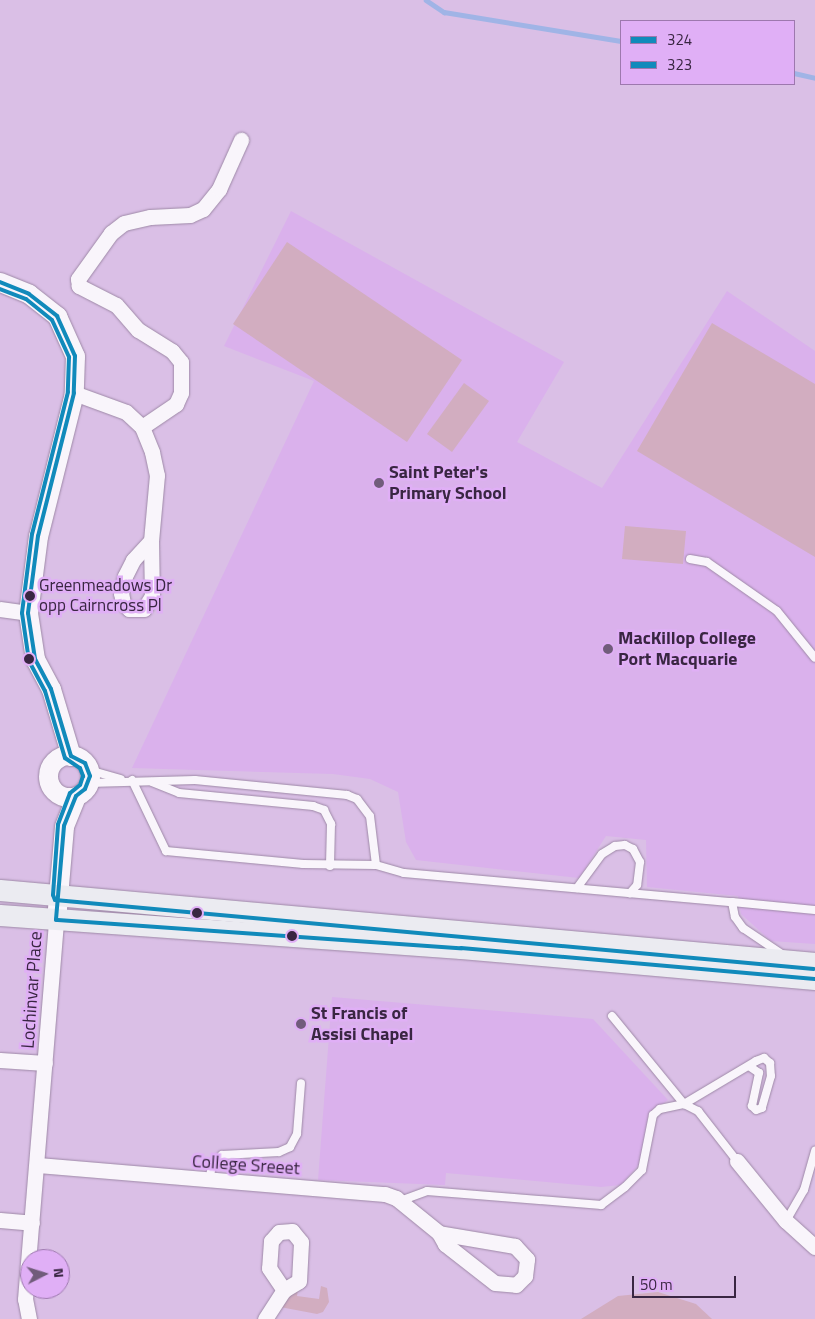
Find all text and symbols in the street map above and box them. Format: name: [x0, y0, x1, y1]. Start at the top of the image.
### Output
legend: [620, 20, 795, 85]
text: 324: [667, 28, 692, 51]
text: 323: [667, 53, 692, 76]
place label: Saint Peter's Primary School: [389, 462, 507, 504]
marker: Saint Peter's Primary School: [373, 477, 385, 489]
place label: Greenmeadows Dr opp Cairncross Pl: [39, 576, 172, 616]
marker: Greenmeadows Dr opp Cairncross Pl: [25, 591, 35, 601]
place label: MacKillop College Port Macquarie: [618, 628, 756, 670]
marker: MacKillop College Port Macquarie: [602, 643, 614, 655]
unlabelled marker: [24, 654, 34, 664]
unlabelled marker: [192, 908, 202, 918]
street label: Lochinvar Place: [17, 931, 47, 1049]
unlabelled marker: [287, 931, 297, 941]
place label: St Francis of Assisi Chapel: [311, 1003, 413, 1046]
marker: St Francis of Assisi Chapel: [295, 1018, 307, 1030]
street label: College Sreeet: [191, 1150, 301, 1180]
north arrow: [20, 1249, 70, 1299]
scale bar: [635, 1266, 739, 1298]
text: N: [49, 1267, 70, 1278]
text: 50 m: [640, 1273, 673, 1296]

